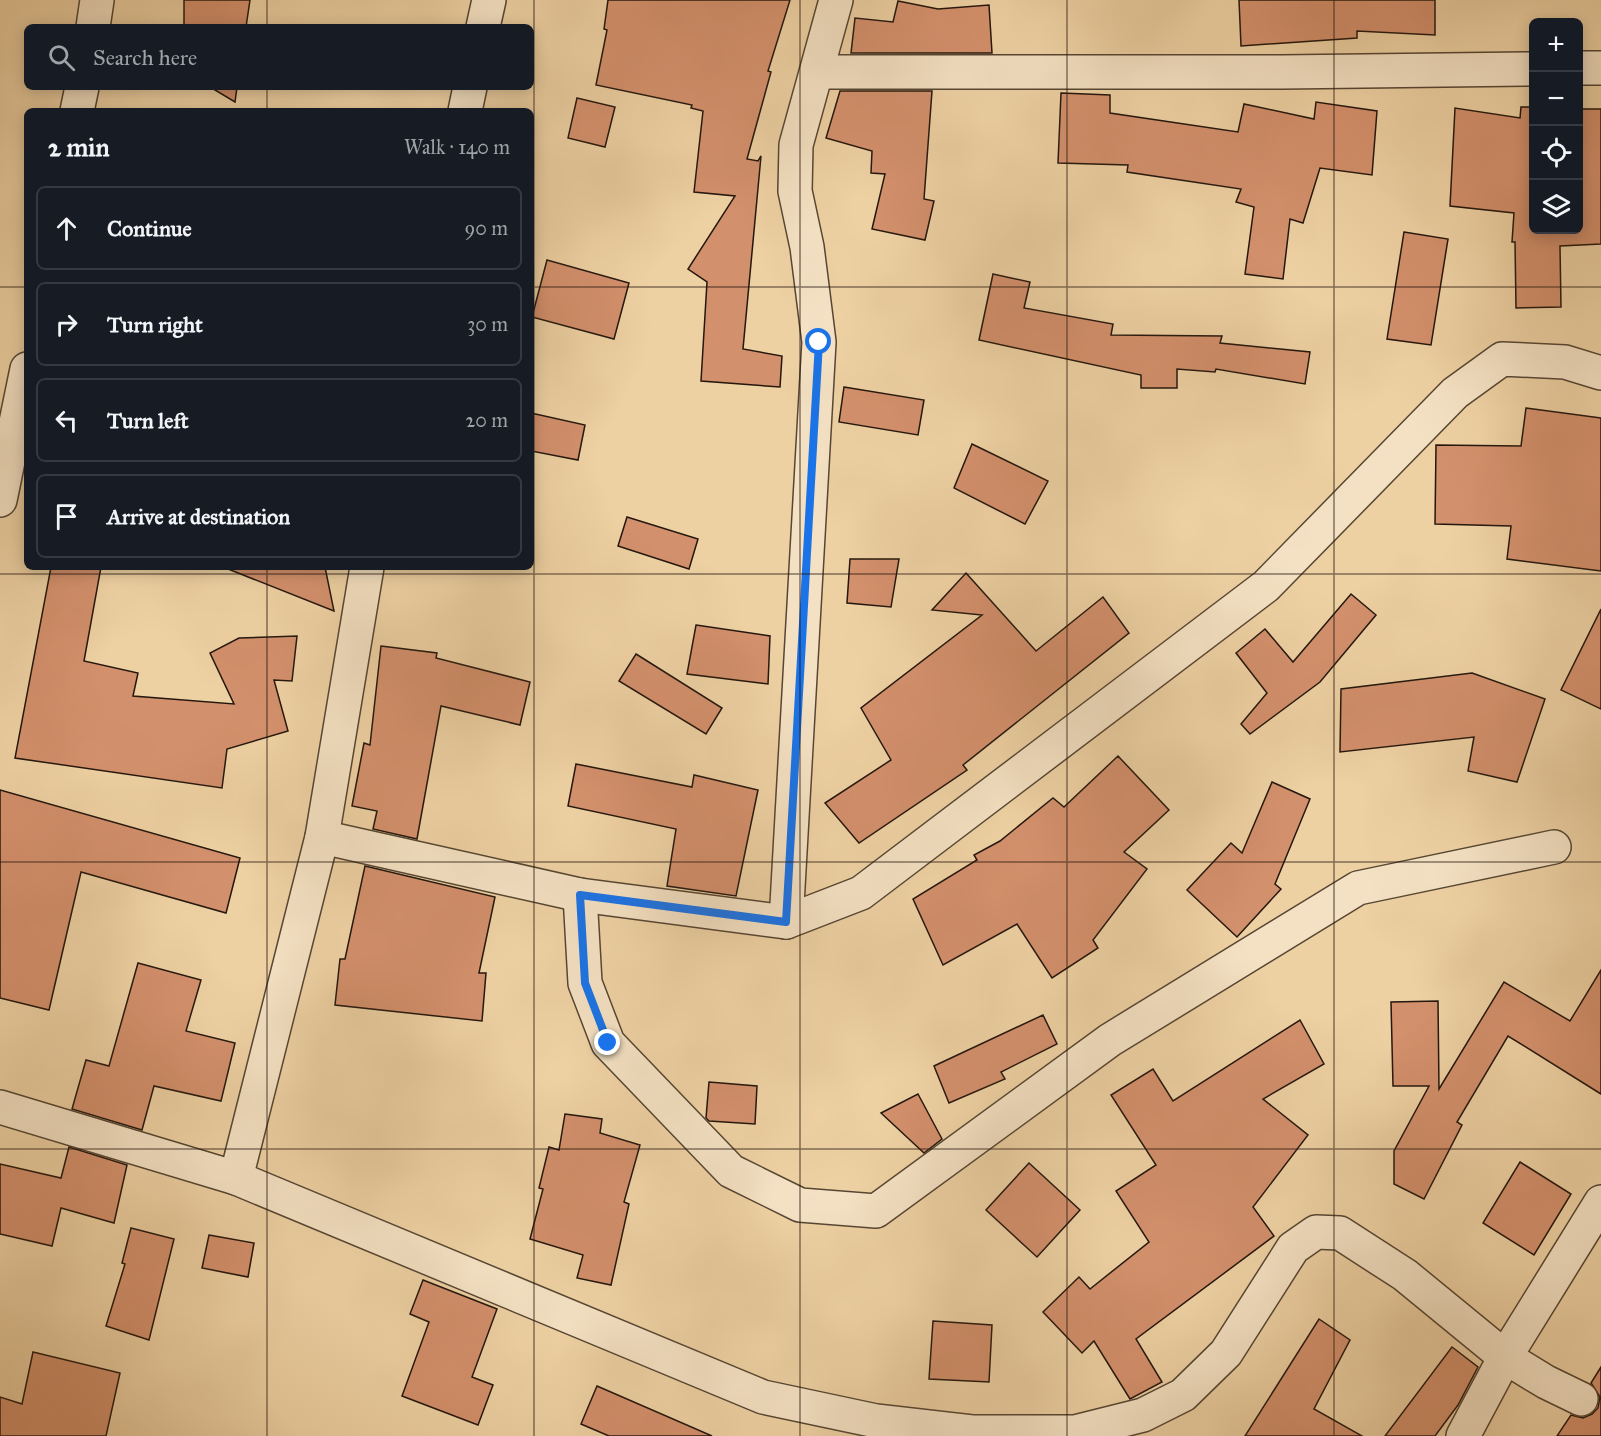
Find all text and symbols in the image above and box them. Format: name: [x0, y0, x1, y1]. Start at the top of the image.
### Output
map controls: [1529, 18, 1583, 234]
button: +: [1529, 18, 1583, 72]
search box: [24, 24, 534, 90]
icon: search: [45, 41, 78, 74]
text: Search here: [93, 44, 197, 71]
button: −: [1529, 72, 1583, 126]
button: locate: [1529, 126, 1583, 180]
text: 2 min: [48, 131, 109, 163]
text: Walk · 140 m: [404, 135, 510, 159]
button: layers: [1529, 180, 1583, 234]
icon: ahead: [50, 212, 83, 245]
text: Continue: [107, 215, 192, 242]
text: 90 m: [465, 216, 508, 240]
icon: right: [50, 308, 83, 341]
text: Turn right: [107, 311, 203, 338]
text: 30 m: [467, 312, 508, 336]
route start: [805, 328, 831, 354]
icon: left: [50, 404, 83, 437]
text: Turn left: [107, 407, 189, 434]
text: 20 m: [465, 408, 508, 432]
icon: arrive: [50, 500, 83, 533]
text: Arrive at destination: [107, 503, 290, 530]
route end: [594, 1029, 620, 1055]

